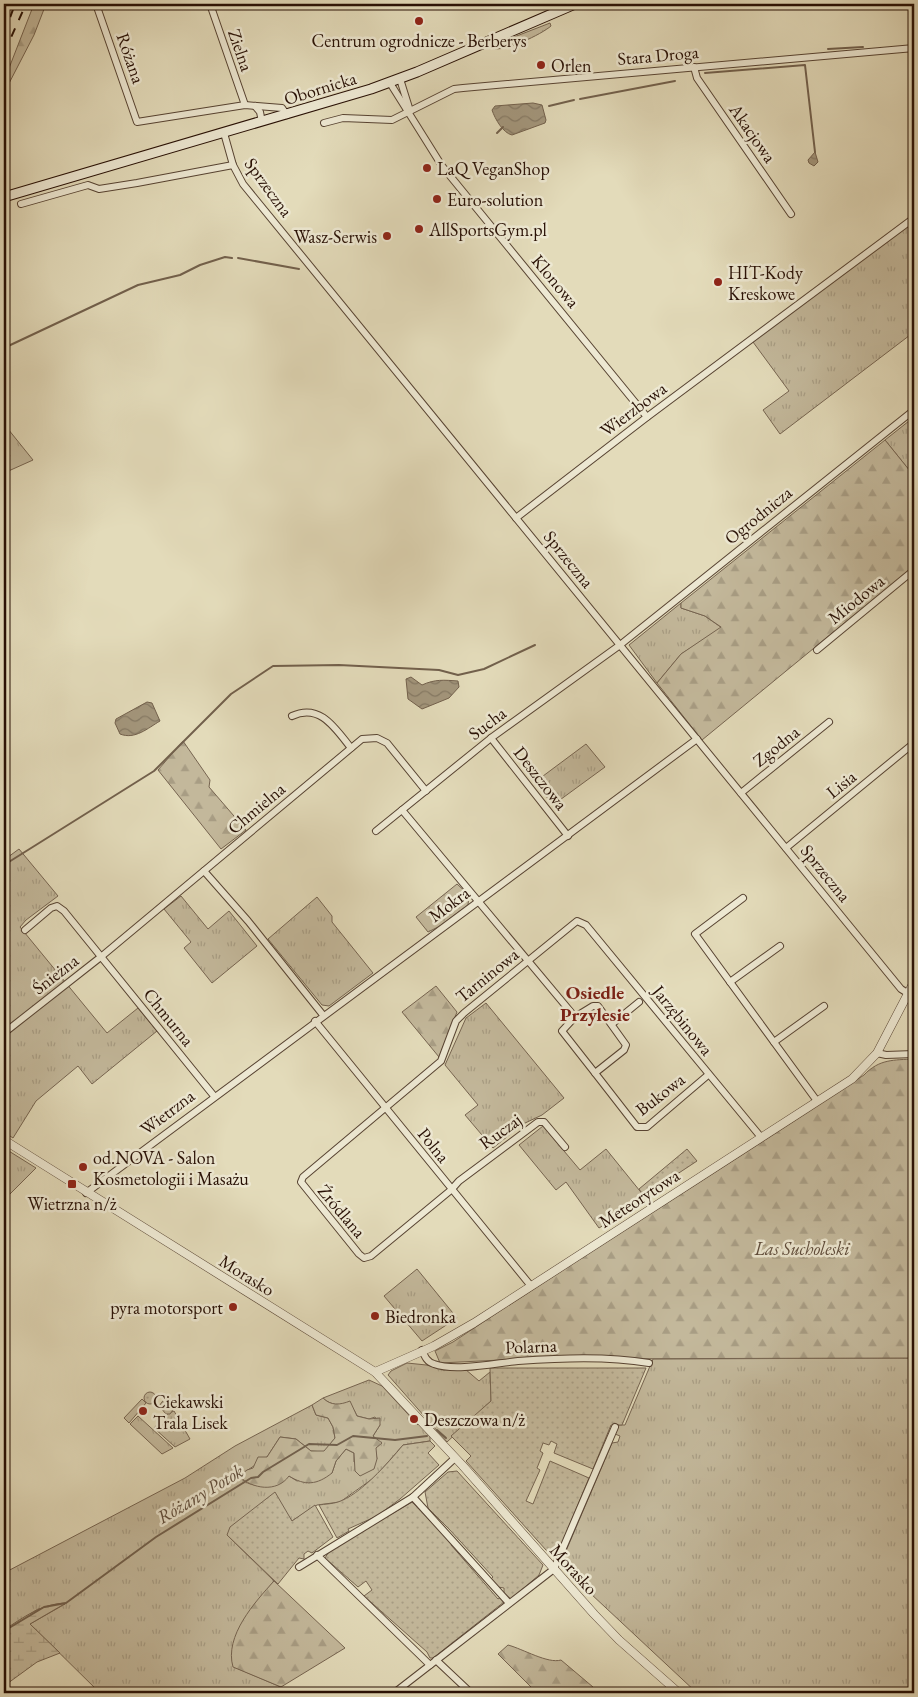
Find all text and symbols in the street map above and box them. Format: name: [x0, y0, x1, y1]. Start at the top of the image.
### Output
marker: Centrum ogrodnicze - Berberys: [413, 15, 425, 27]
street label: Zielna: [223, 26, 259, 75]
place label: Centrum ogrodnicze - Berberys: [311, 29, 527, 52]
street label: Różana: [112, 30, 151, 87]
street label: Stara Droga: [616, 40, 700, 70]
place label: Orlen: [551, 54, 592, 77]
marker: Orlen: [535, 59, 547, 71]
street label: Obornicka: [281, 66, 360, 110]
street label: Akacjowa: [724, 98, 782, 168]
street label: Sprzeczna: [240, 153, 299, 222]
place label: LaQ VeganShop: [437, 157, 550, 180]
marker: LaQ VeganShop: [421, 162, 433, 174]
place label: Euro-solution: [447, 188, 544, 211]
marker: Euro-solution: [431, 193, 443, 205]
place label: AllSportsGym.pl: [428, 218, 547, 241]
marker: AllSportsGym.pl: [413, 223, 425, 235]
place label: Wasz-Serwis: [294, 225, 377, 248]
marker: Wasz-Serwis: [381, 230, 393, 242]
street label: Klonowa: [527, 250, 586, 313]
place label: HIT-Kody Kreskowe: [728, 261, 803, 305]
marker: HIT-Kody Kreskowe: [712, 276, 724, 288]
street label: Wierzbowa: [595, 376, 672, 442]
street label: Ogrodnicza: [720, 480, 797, 549]
street label: Sprzeczna: [539, 525, 600, 593]
street label: Miodowa: [823, 569, 890, 629]
street label: Sucha: [463, 701, 511, 745]
street label: Zgodna: [748, 720, 805, 772]
street label: Deszczowa: [509, 741, 574, 815]
street label: Lisia: [821, 764, 861, 803]
street label: Chmielna: [222, 777, 290, 839]
street label: Sprzeczna: [796, 839, 857, 907]
street label: Mokra: [424, 880, 475, 927]
street label: Tarninowa: [451, 942, 524, 1007]
street label: Śnieżna: [27, 948, 84, 999]
street label: Jarzębinowa: [646, 979, 719, 1061]
district label: Osiedle Przylesie: [560, 980, 630, 1027]
street label: Chmurna: [139, 983, 200, 1051]
street label: Bukowa: [631, 1067, 690, 1120]
street label: Wietrzna: [135, 1083, 200, 1140]
street label: Ruczaj: [474, 1108, 526, 1154]
street label: Polna: [413, 1123, 456, 1168]
place label: od.NOVA - Salon Kosmetologii i Masażu: [93, 1146, 249, 1190]
marker: od.NOVA - Salon Kosmetologii i Masażu: [77, 1161, 89, 1173]
street label: Meteorytowa: [594, 1163, 684, 1233]
marker: Wietrzna n/ż: [66, 1178, 78, 1190]
street label: Źródlana: [313, 1179, 372, 1243]
place label: Wietrzna n/ż: [28, 1192, 117, 1215]
park label: Las Sucholeski: [753, 1237, 850, 1260]
street label: Morasko: [215, 1249, 279, 1301]
place label: pyra motorsport: [110, 1296, 223, 1319]
marker: pyra motorsport: [227, 1301, 239, 1313]
place label: Biedronka: [385, 1305, 457, 1328]
marker: Biedronka: [369, 1310, 381, 1322]
street label: Polarna: [505, 1334, 558, 1358]
place label: Ciekawski Trala Lisek: [153, 1390, 228, 1434]
marker: Ciekawski Trala Lisek: [137, 1405, 149, 1417]
place label: Deszczowa n/ż: [424, 1408, 525, 1431]
marker: Deszczowa n/ż: [408, 1413, 420, 1425]
water label: Różany Potok: [152, 1458, 248, 1530]
street label: Morasko: [545, 1539, 603, 1599]

